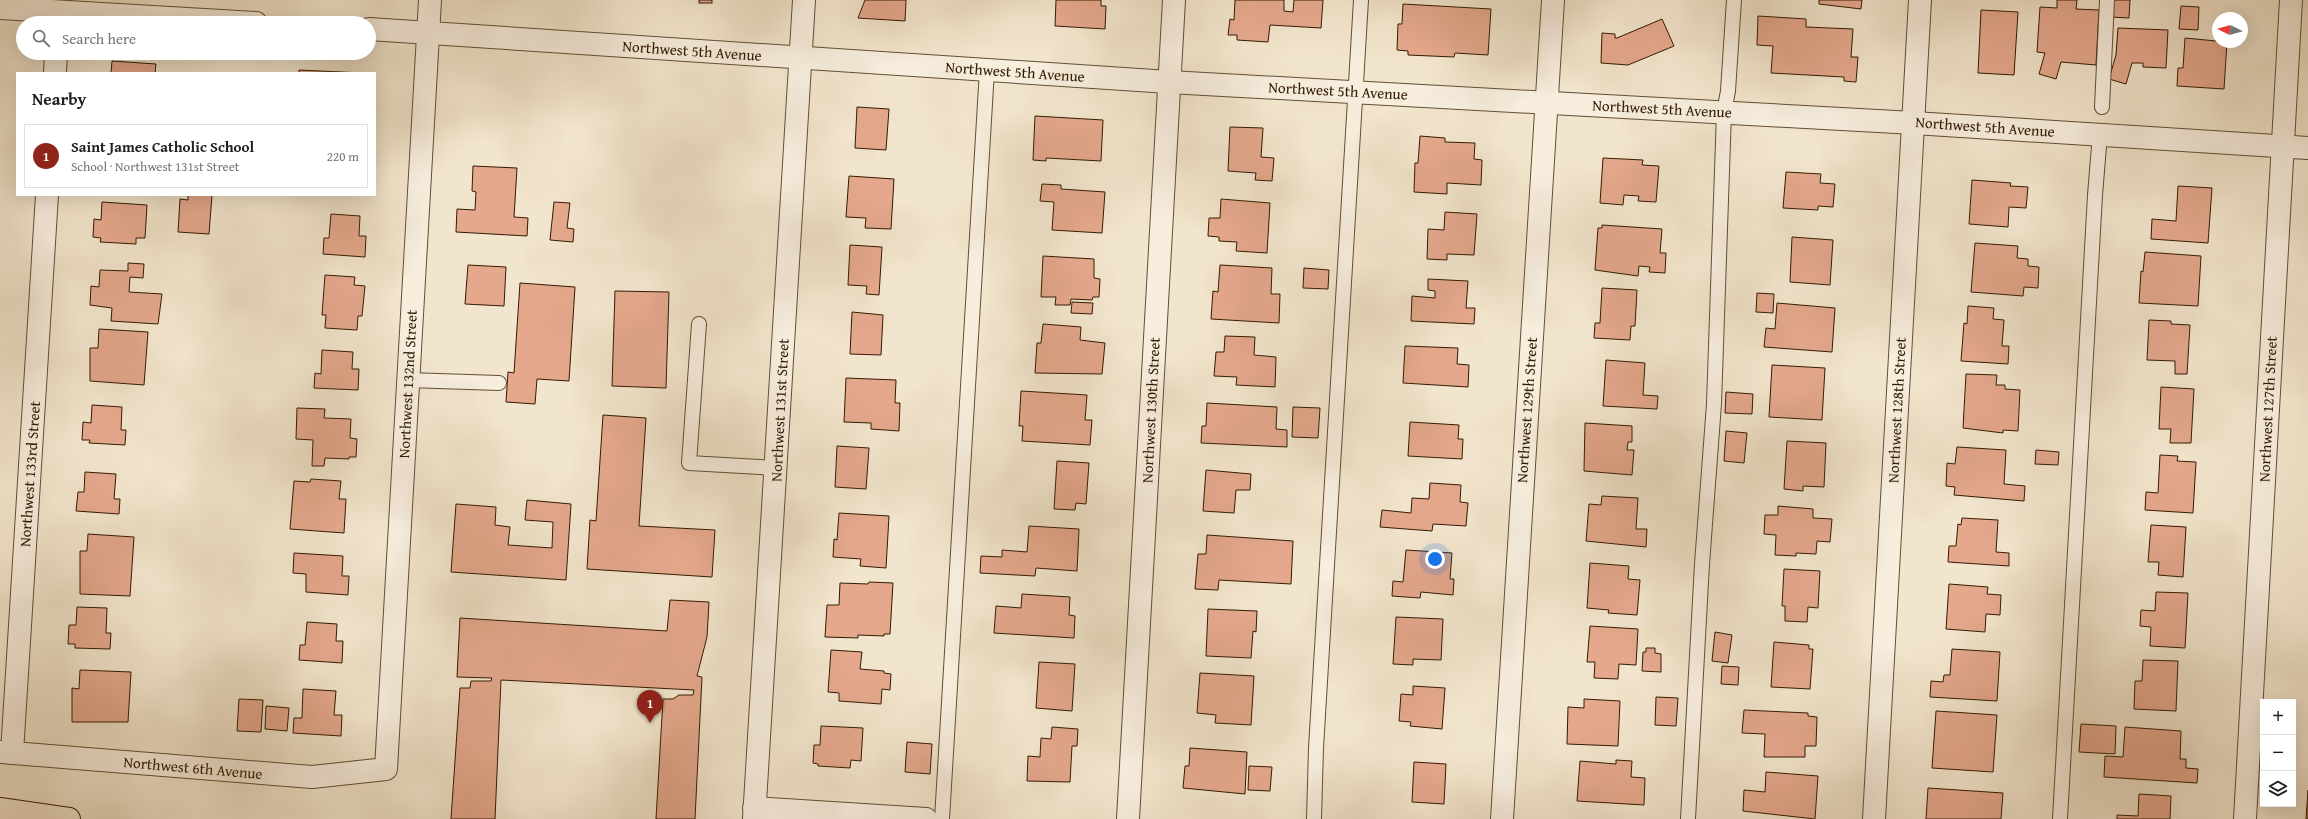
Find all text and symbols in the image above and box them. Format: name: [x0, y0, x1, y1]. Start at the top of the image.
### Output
north arrow: [2212, 12, 2248, 48]
search box: [16, 16, 376, 60]
icon: search: [30, 27, 52, 49]
text: Search here: [62, 28, 136, 49]
street label: Northwest 5th Avenue: [622, 35, 762, 66]
street label: Northwest 5th Avenue: [945, 56, 1085, 87]
street label: Northwest 5th Avenue: [1268, 76, 1408, 105]
text: Nearby: [32, 86, 86, 111]
street label: Northwest 5th Avenue: [1592, 94, 1732, 123]
street label: Northwest 5th Avenue: [1915, 111, 2055, 142]
text: Saint James Catholic School: [71, 136, 254, 157]
text: 1: [43, 147, 49, 166]
text: 220 m: [327, 147, 359, 166]
text: School · Northwest 131st Street: [71, 157, 239, 176]
street label: Northwest 132nd Street: [393, 309, 422, 459]
street label: Northwest 127th Street: [2253, 335, 2282, 482]
street label: Northwest 130th Street: [1136, 336, 1165, 483]
street label: Northwest 129th Street: [1511, 336, 1542, 483]
street label: Northwest 128th Street: [1882, 336, 1911, 483]
street label: Northwest 131st Street: [765, 337, 794, 482]
street label: Northwest 133rd Street: [14, 400, 45, 548]
your location: [1425, 549, 1445, 569]
pin: 1: [637, 690, 663, 723]
map controls: [2260, 699, 2296, 807]
button: +: [2260, 699, 2296, 735]
button: −: [2260, 735, 2296, 771]
street label: Northwest 6th Avenue: [123, 751, 264, 784]
button: layers: [2260, 771, 2296, 807]

